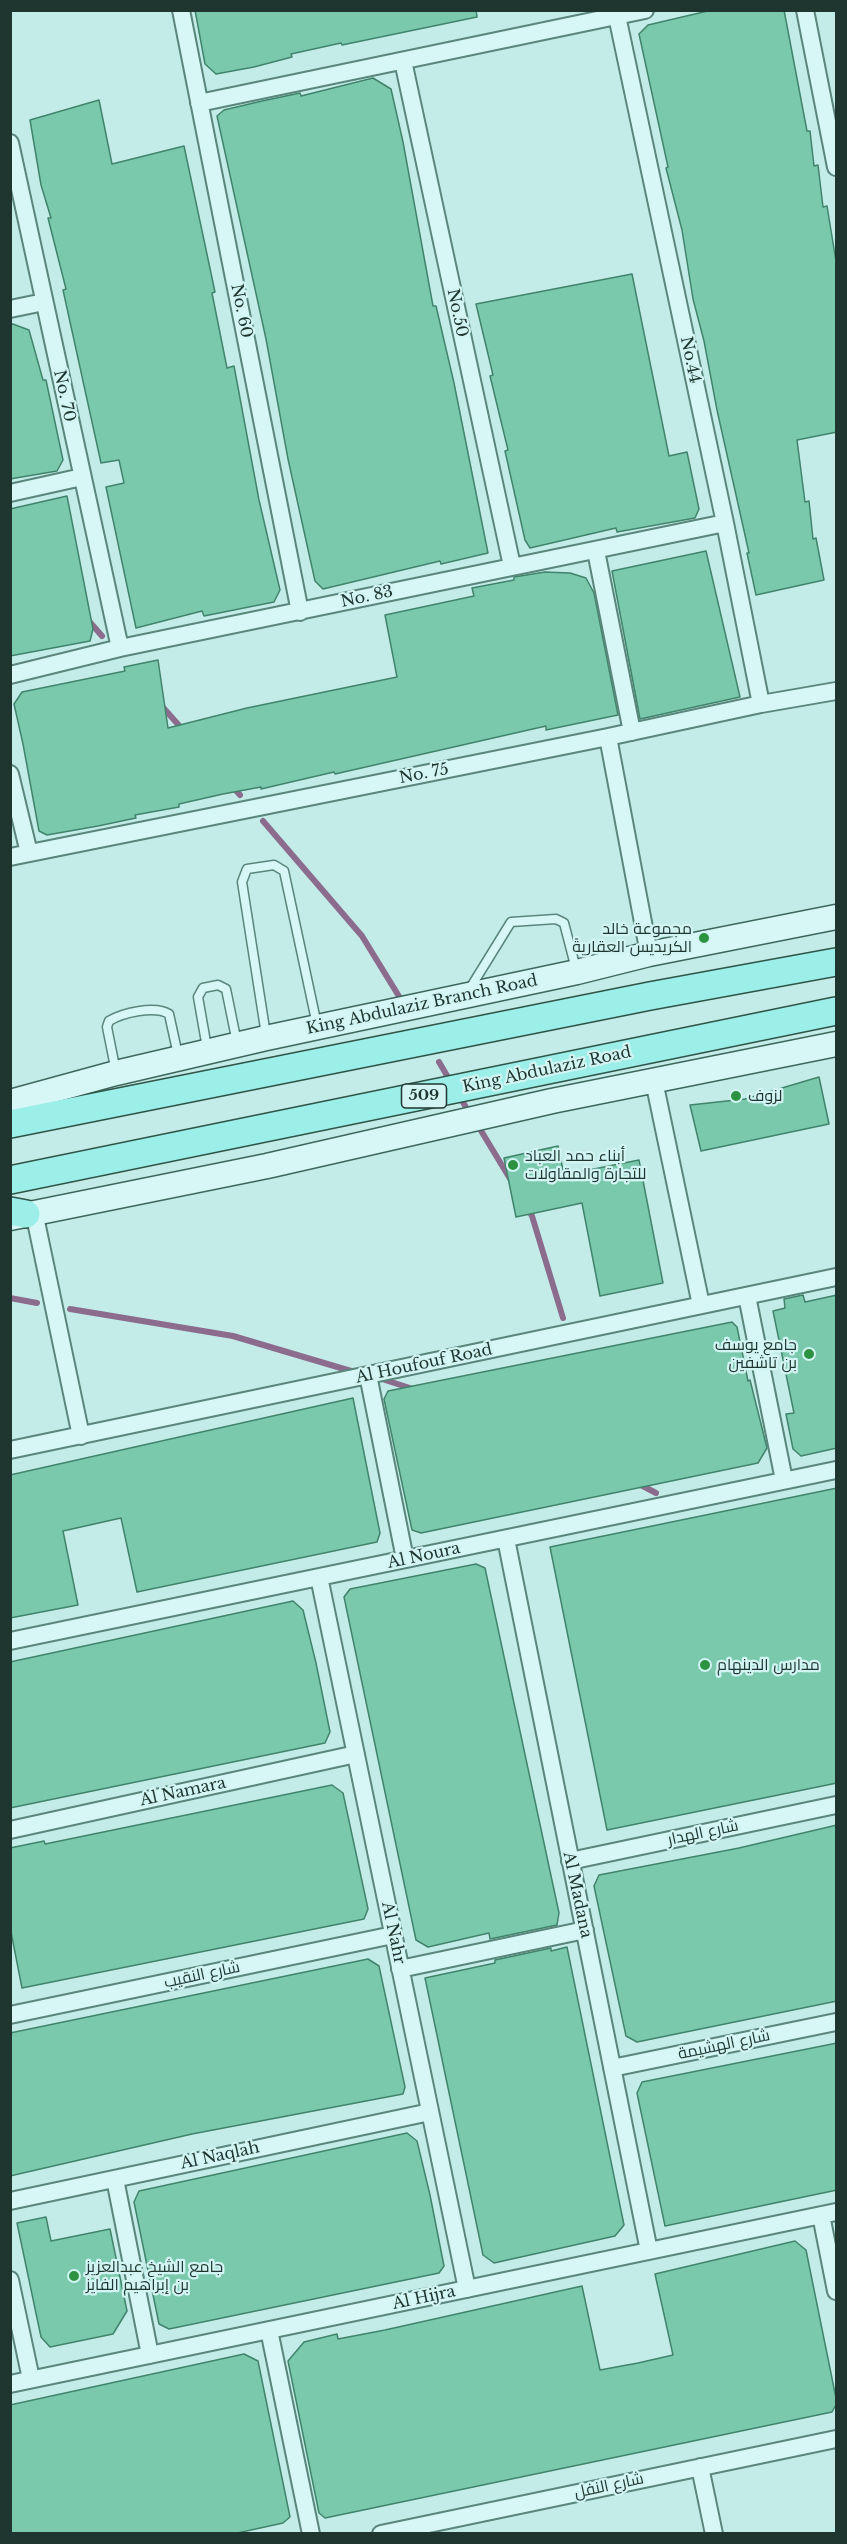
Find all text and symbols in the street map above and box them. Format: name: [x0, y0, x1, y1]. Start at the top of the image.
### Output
street label: No. 60: [226, 282, 256, 340]
street label: No.50: [443, 287, 471, 339]
street label: No.44: [676, 335, 704, 385]
street label: No. 70: [49, 368, 79, 424]
street label: No. 83: [339, 582, 395, 612]
street label: No. 75: [398, 760, 450, 788]
place label: مجموعة خالد الكريديس العقاريةً: [572, 919, 692, 957]
marker: مجموعة خالد الكريديس العقاريةً: [697, 931, 711, 945]
street label: King Abdulaziz Branch Road: [305, 971, 539, 1039]
street label: King Abdulaziz Road: [461, 1043, 633, 1097]
road number: 509: [402, 1084, 446, 1108]
place label: لزوف: [748, 1086, 782, 1106]
marker: لزوف: [729, 1089, 743, 1103]
place label: أبناء حمد العباد للتجارة والمقاولات: [525, 1146, 646, 1184]
marker: أبناء حمد العباد للتجارة والمقاولات: [506, 1158, 520, 1172]
place label: جامع يوسف بن تاشفين: [715, 1335, 797, 1373]
street label: Al Houfouf Road: [354, 1340, 494, 1388]
marker: جامع يوسف بن تاشفين: [802, 1347, 816, 1361]
street label: Al Noura: [386, 1539, 462, 1573]
place label: مدارس الدينهام: [717, 1655, 820, 1675]
marker: مدارس الدينهام: [698, 1658, 712, 1672]
street label: Al Namara: [138, 1774, 228, 1810]
street label: شارع الهدار: [666, 1816, 740, 1850]
street label: Al Madana: [558, 1850, 596, 1940]
street label: Al Nahr: [377, 1900, 409, 1966]
street label: شارع النقيب: [162, 1958, 242, 1992]
street label: شارع الهشيمة: [676, 2026, 772, 2064]
street label: Al Naqlah: [179, 2138, 261, 2174]
place label: جامع الشيخ عبدالعزيز بن إبراهيم الفايز: [86, 2257, 223, 2295]
marker: جامع الشيخ عبدالعزيز بن إبراهيم الفايز: [67, 2269, 81, 2283]
street label: Al Hijra: [391, 2282, 457, 2314]
street label: شارع النفل: [573, 2469, 645, 2503]

